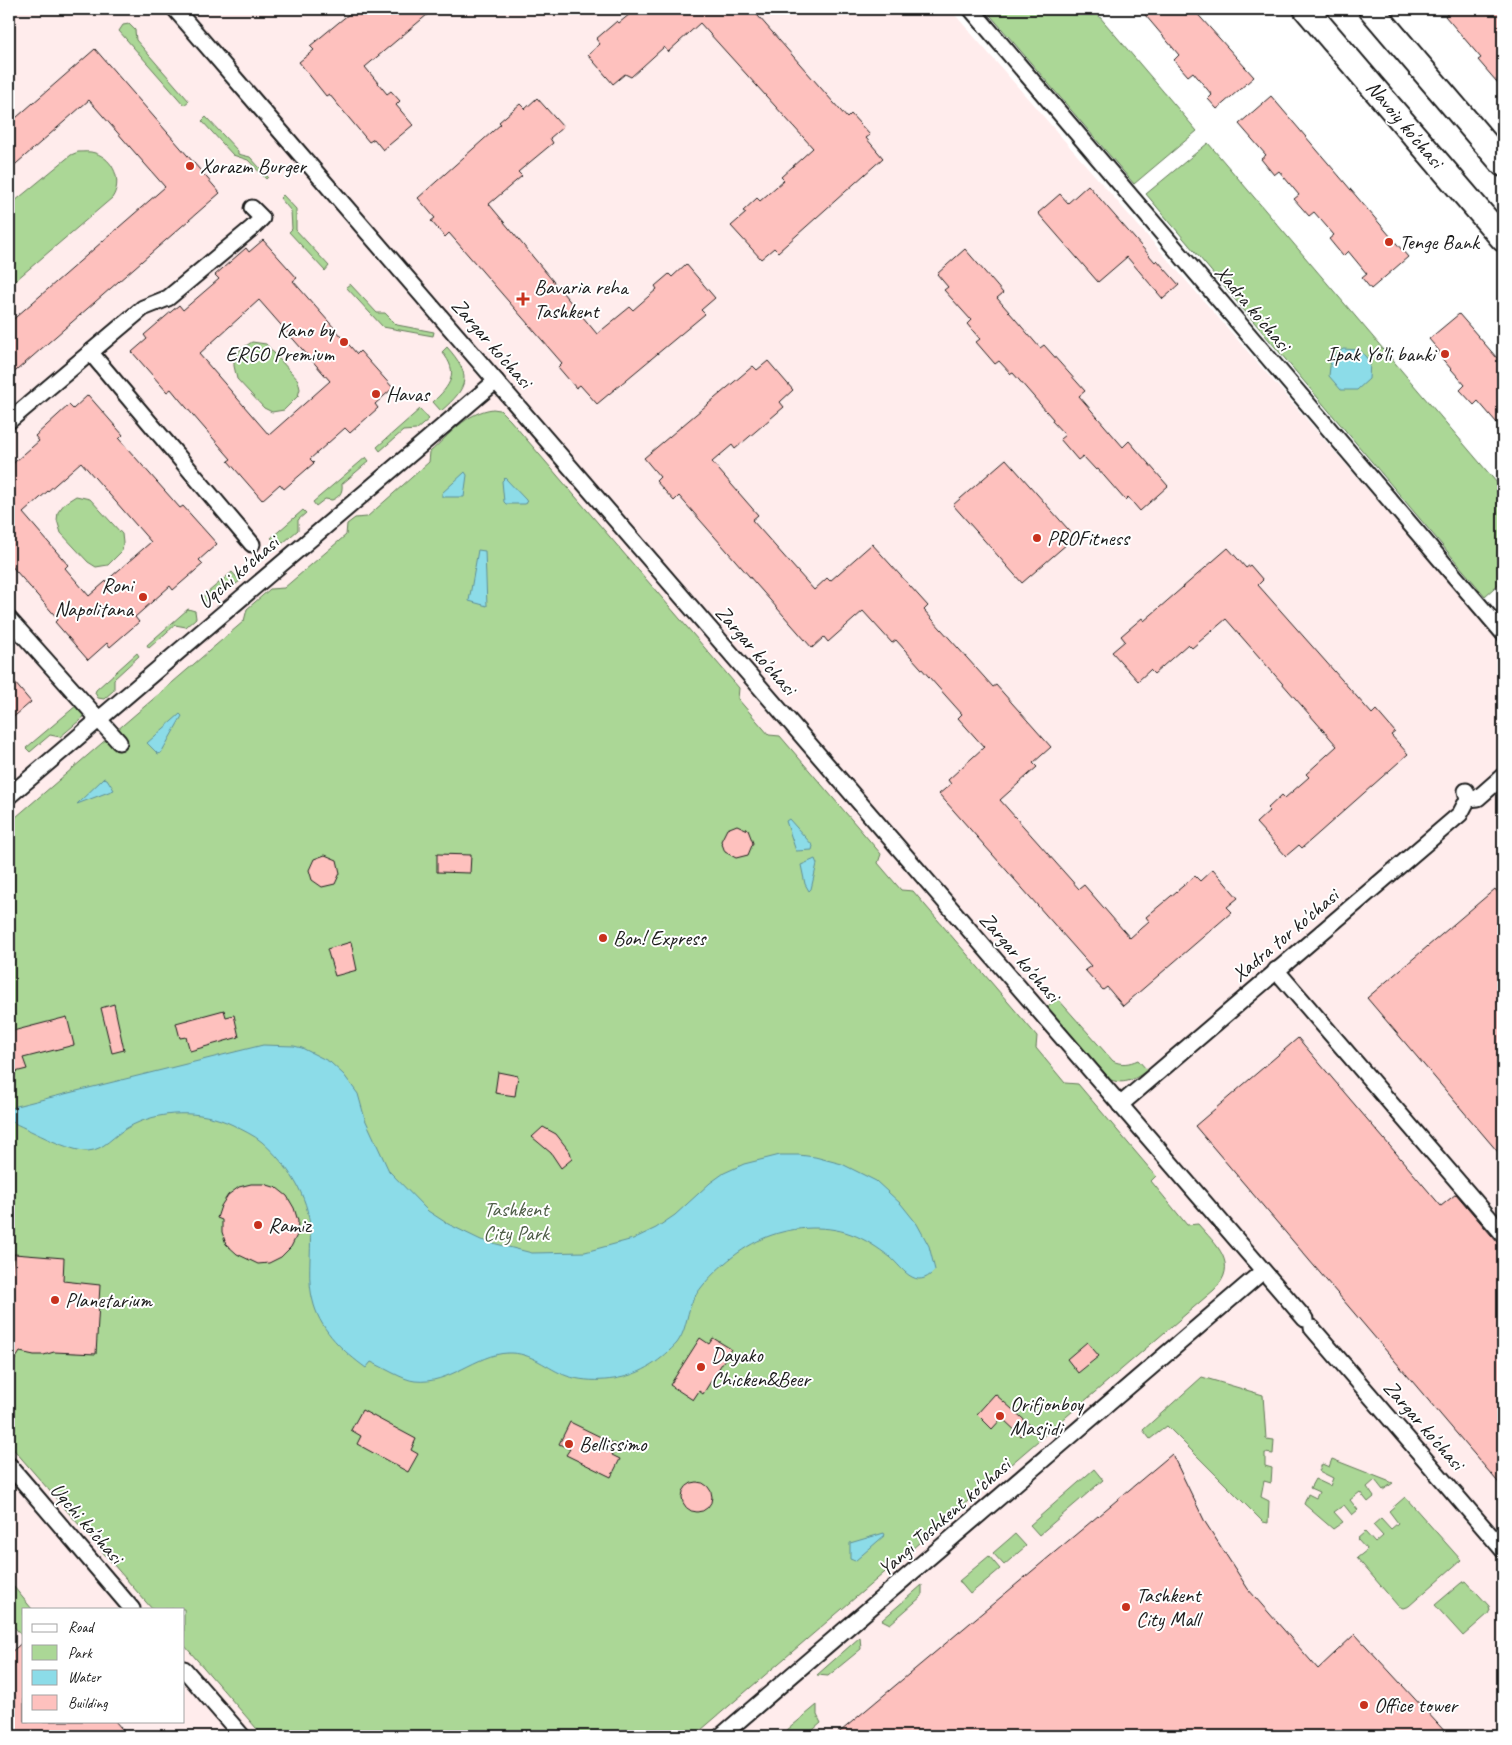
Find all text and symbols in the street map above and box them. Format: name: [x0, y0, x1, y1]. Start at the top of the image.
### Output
street label: Navoiy ko'chasi: [1361, 75, 1451, 176]
place label: Xorazm Burger: [200, 153, 307, 179]
marker: Xorazm Burger: [184, 160, 196, 172]
place label: Tenge Bank: [1399, 229, 1481, 255]
marker: Tenge Bank: [1383, 236, 1395, 248]
street label: Xadra ko'chasi: [1210, 260, 1298, 359]
place label: Bavaria reha Tashkent: [534, 274, 630, 324]
marker: Bavaria reha Tashkent: [516, 292, 530, 306]
street label: Zargar ko'chasi: [446, 293, 540, 396]
place label: Kano by ERGO Premium: [225, 317, 336, 367]
marker: Kano by ERGO Premium: [338, 336, 350, 348]
place label: Ipak Yo'li banki: [1326, 341, 1438, 367]
marker: Ipak Yo'li banki: [1439, 348, 1451, 360]
place label: Havas: [386, 381, 431, 407]
marker: Havas: [370, 388, 382, 400]
place label: PROFitness: [1047, 525, 1131, 551]
street label: Uqchi ko'chasi: [192, 528, 286, 614]
marker: PROFitness: [1031, 532, 1043, 544]
place label: Roni Napolitana: [54, 572, 136, 622]
marker: Roni Napolitana: [137, 591, 149, 603]
street label: Zargar ko'chasi: [710, 600, 804, 703]
street label: Xadra tor ko'chasi: [1226, 881, 1346, 987]
street label: Zargar ko'chasi: [974, 907, 1068, 1010]
place label: Bon! Express: [613, 925, 707, 951]
marker: Bon! Express: [597, 932, 609, 944]
park label: Tashkent City Park: [483, 1196, 551, 1246]
place label: Ramiz: [268, 1212, 313, 1238]
marker: Ramiz: [252, 1219, 264, 1231]
place label: Planetarium: [65, 1287, 153, 1313]
marker: Planetarium: [49, 1294, 61, 1306]
place label: Dayako Chicken&Beer: [711, 1342, 812, 1392]
marker: Dayako Chicken&Beer: [695, 1361, 707, 1373]
street label: Zargar ko'chasi: [1378, 1375, 1472, 1478]
place label: Orifjonboy Masjidi: [1010, 1391, 1085, 1441]
marker: Orifjonboy Masjidi: [994, 1410, 1006, 1422]
place label: Bellissimo: [579, 1431, 648, 1457]
marker: Bellissimo: [563, 1438, 575, 1450]
street label: Yangi Toshkent ko'chasi: [872, 1450, 1018, 1582]
street label: Uqchi ko'chasi: [45, 1477, 131, 1571]
place label: Tashkent City Mall: [1136, 1582, 1203, 1632]
marker: Tashkent City Mall: [1120, 1601, 1132, 1613]
legend: [22, 1608, 185, 1722]
text: Road: [68, 1618, 95, 1637]
text: Park: [68, 1644, 93, 1663]
text: Water: [68, 1668, 102, 1687]
place label: Office tower: [1374, 1692, 1460, 1718]
text: Building: [68, 1694, 108, 1713]
marker: Office tower: [1358, 1699, 1370, 1711]

